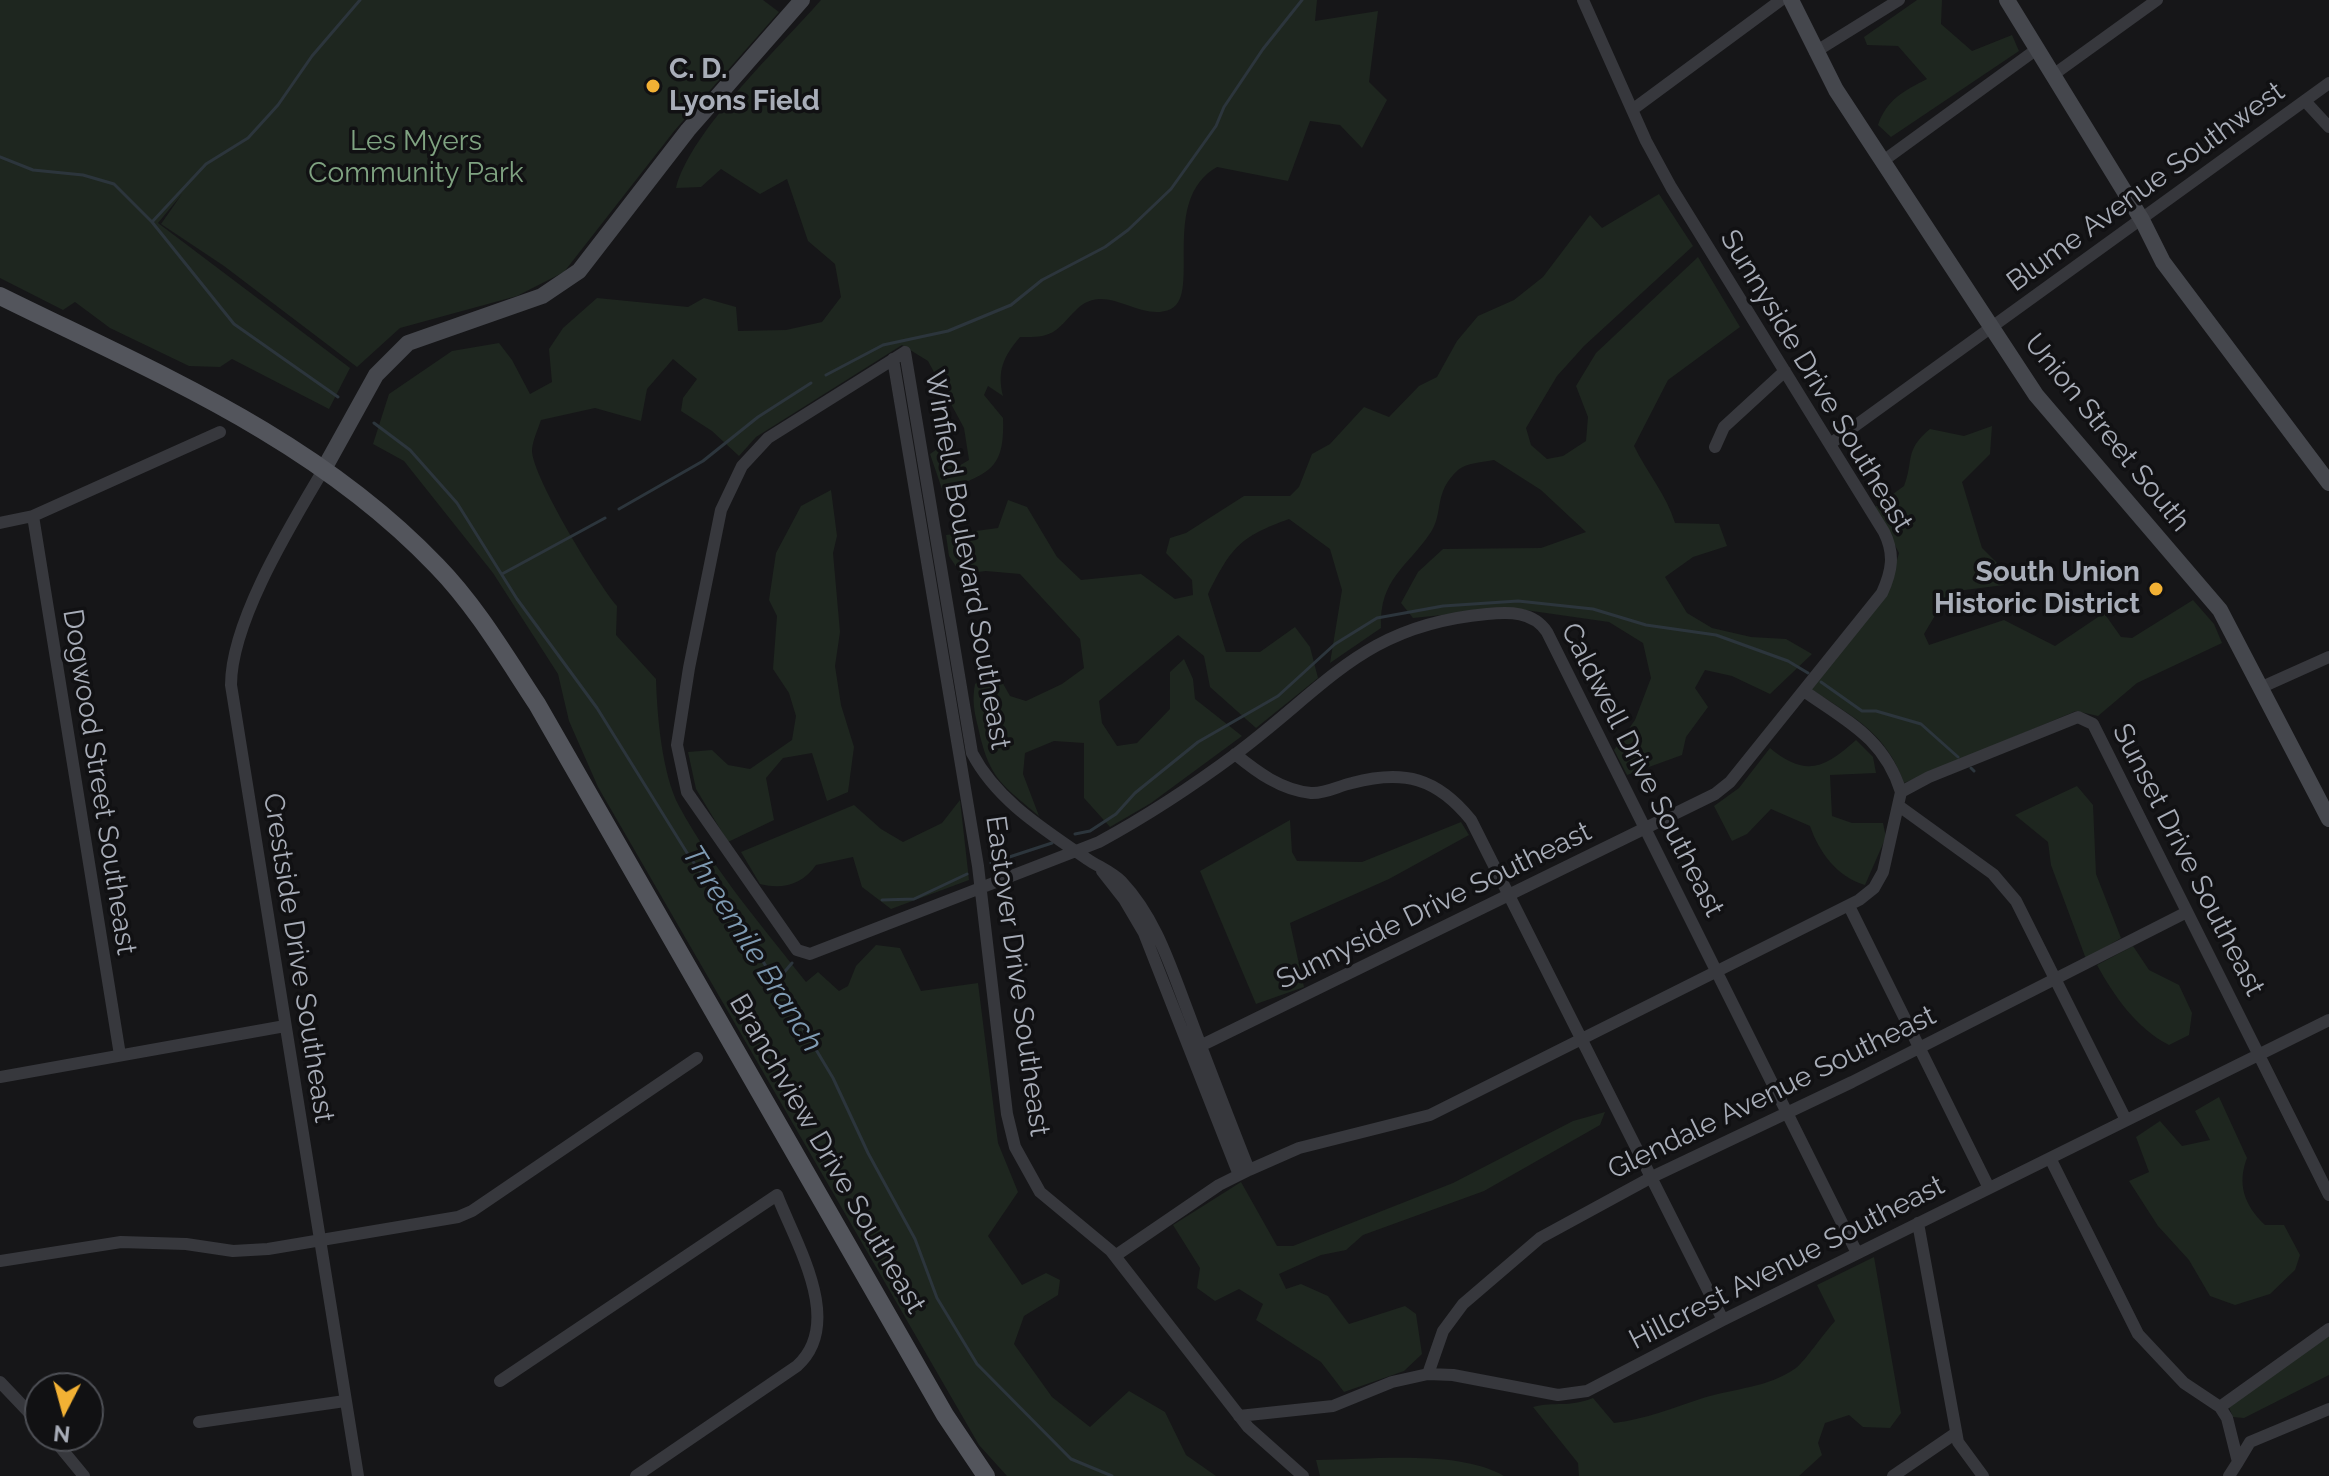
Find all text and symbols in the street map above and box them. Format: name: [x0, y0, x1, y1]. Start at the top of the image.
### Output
place label: C. D. Lyons Field: [669, 53, 820, 119]
street label: Blume Avenue Southwest: [2001, 75, 2291, 299]
marker: C. D. Lyons Field: [644, 77, 662, 95]
park label: Les Myers Community Park: [308, 125, 524, 191]
street label: Sunnyside Drive Southeast: [1713, 224, 1919, 538]
street label: Union Street South: [2017, 328, 2197, 538]
street label: Winfield Boulevard Southeast: [917, 368, 1017, 752]
place label: South Union Historic District: [1934, 556, 2140, 622]
marker: South Union Historic District: [2147, 580, 2165, 598]
street label: Dogwood Street Southeast: [55, 607, 143, 957]
street label: Caldwell Drive Southeast: [1553, 618, 1731, 922]
street label: Sunset Drive Southeast: [2105, 718, 2271, 1002]
street label: Crestside Drive Southeast: [255, 791, 341, 1125]
street label: Eastover Drive Southeast: [978, 814, 1056, 1138]
street label: Sunnyside Drive Southeast: [1271, 815, 1597, 997]
water label: Threemile Branch: [674, 839, 830, 1059]
street label: Branchview Drive Southeast: [722, 988, 932, 1320]
street label: Glendale Avenue Southeast: [1603, 999, 1941, 1187]
street label: Hillcrest Avenue Southeast: [1624, 1169, 1950, 1357]
north arrow: [24, 1372, 104, 1452]
text: N: [52, 1420, 71, 1448]

